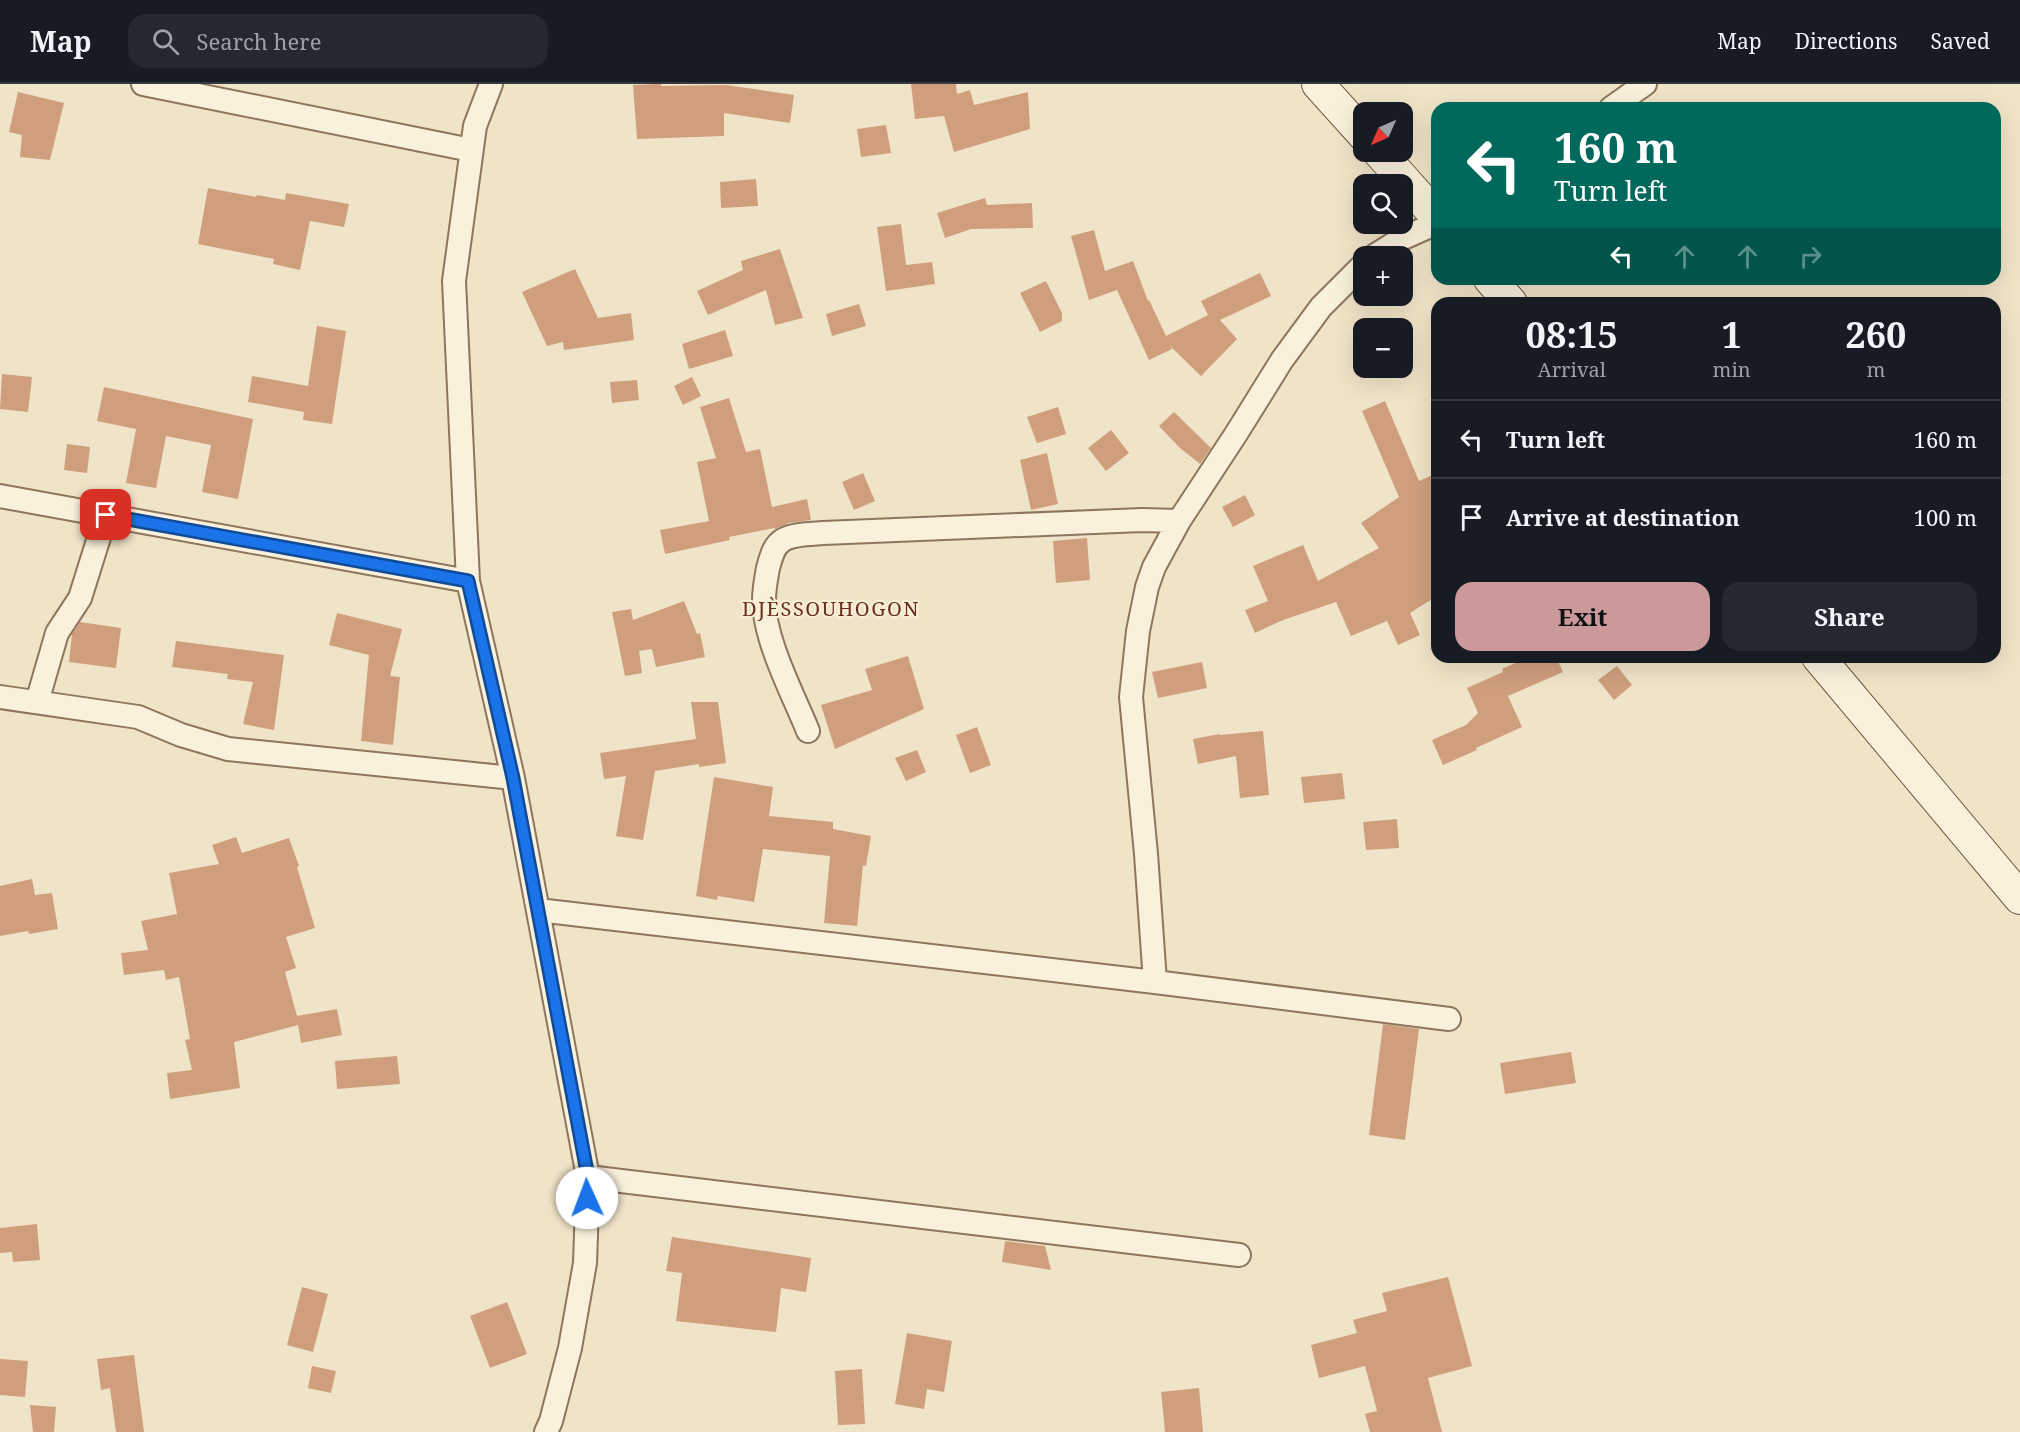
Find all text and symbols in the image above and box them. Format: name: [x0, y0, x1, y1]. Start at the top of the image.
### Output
search box: [128, 14, 548, 68]
text: Map: [30, 22, 92, 60]
icon: search: [149, 25, 182, 58]
text: Search here: [197, 26, 321, 56]
text: Map: [1717, 27, 1762, 55]
text: Directions: [1795, 27, 1897, 55]
text: Saved: [1930, 27, 1990, 55]
north arrow: [1353, 102, 1413, 162]
map controls: [1353, 102, 1413, 378]
text: 160 m: [1554, 118, 1678, 175]
icon: left: [1455, 126, 1533, 204]
text: Turn left: [1554, 172, 1667, 209]
button: search: [1353, 174, 1413, 234]
icon: left: [1605, 240, 1638, 273]
icon: ahead: [1668, 240, 1701, 273]
icon: ahead: [1731, 240, 1764, 273]
icon: right: [1794, 240, 1827, 273]
button: +: [1353, 246, 1413, 306]
text: 08:15: [1526, 310, 1618, 359]
text: 1: [1721, 310, 1742, 359]
text: 260: [1845, 310, 1906, 359]
button: −: [1353, 318, 1413, 378]
text: Arrival: [1538, 356, 1606, 383]
text: min: [1713, 356, 1751, 383]
text: m: [1866, 356, 1885, 383]
icon: left: [1455, 423, 1488, 456]
text: Turn left: [1506, 424, 1605, 454]
text: 160 m: [1914, 424, 1977, 454]
pin: [80, 489, 131, 540]
icon: arrive: [89, 498, 122, 531]
icon: arrive: [1455, 501, 1488, 534]
text: Arrive at destination: [1506, 502, 1740, 532]
text: 100 m: [1914, 502, 1977, 532]
button: Exit: [1455, 582, 1710, 651]
button: Share: [1722, 582, 1977, 651]
district label: DJÈSSOUHOGON: [742, 595, 920, 622]
position arrow: [555, 1166, 619, 1230]

